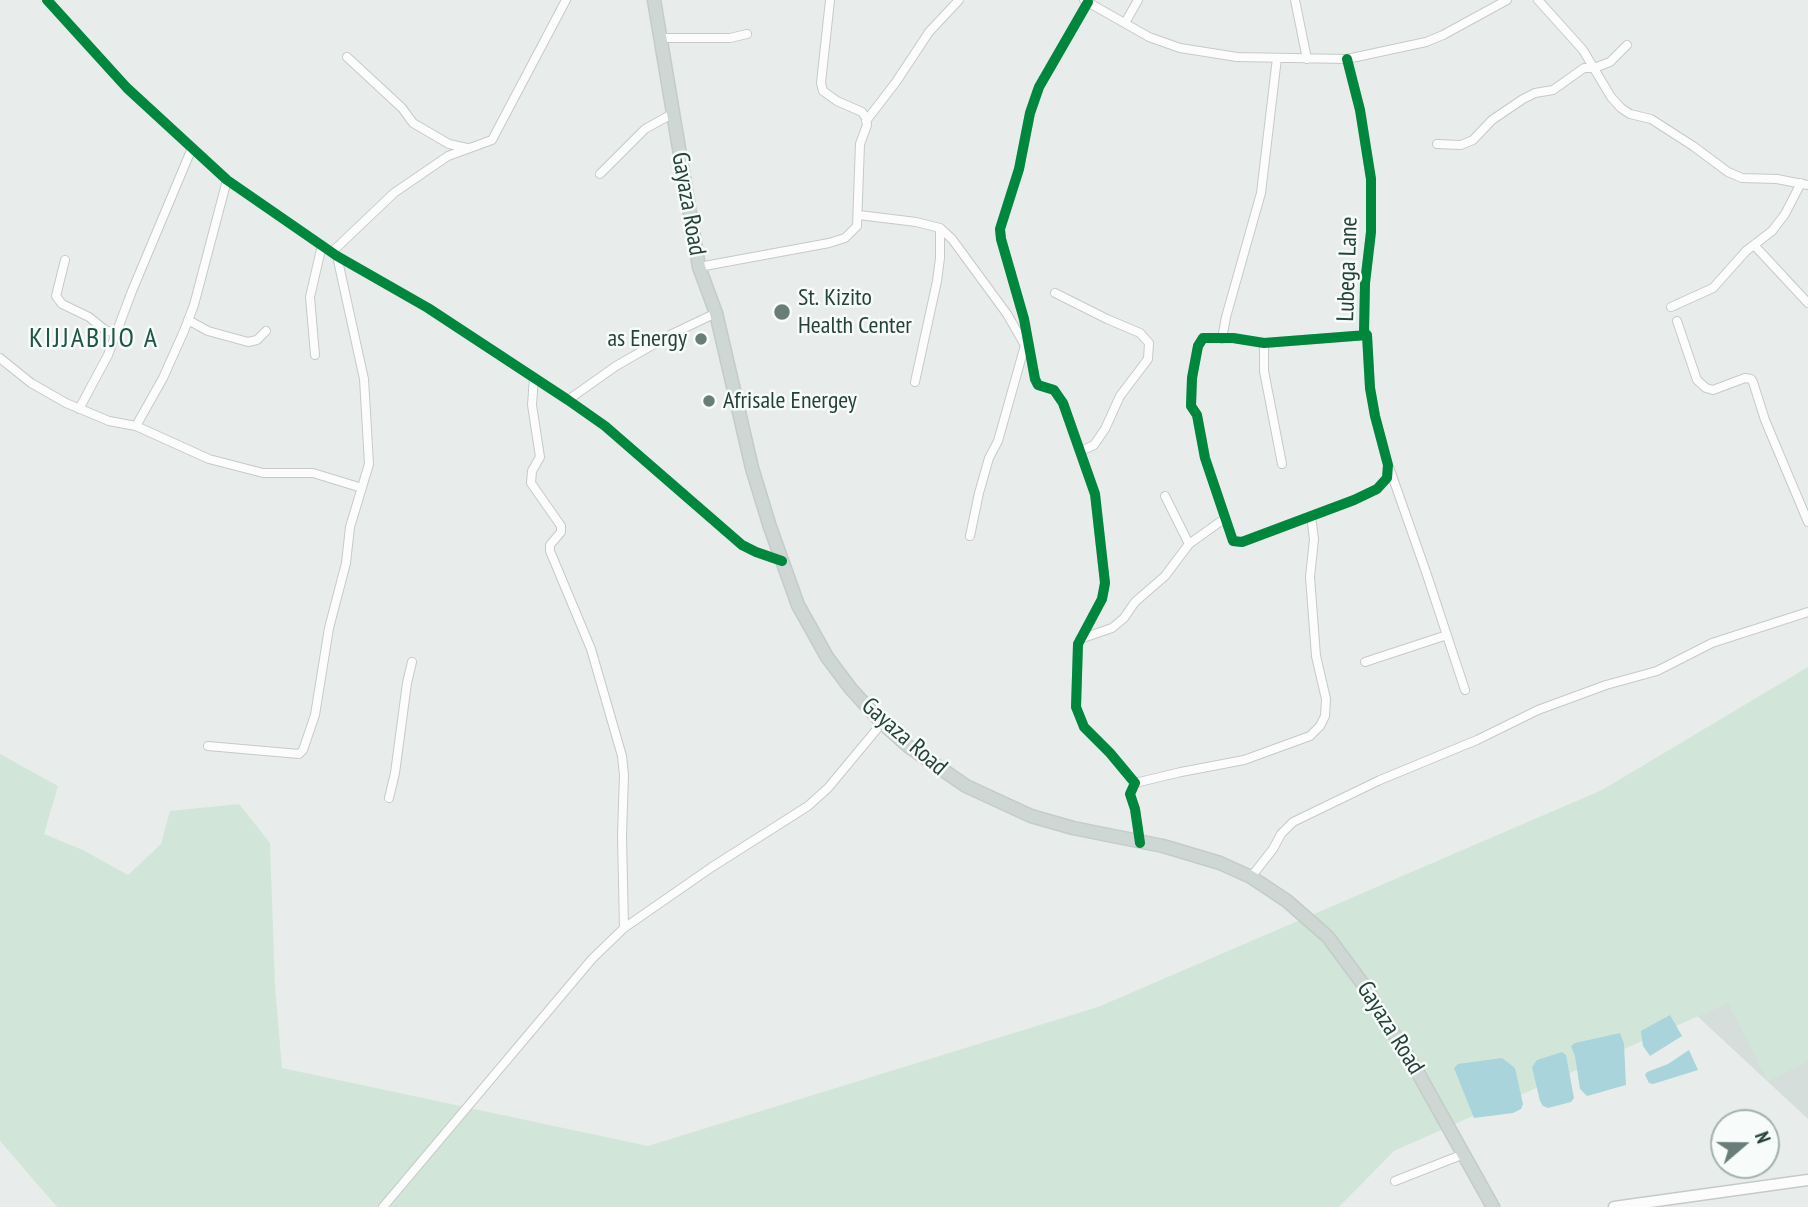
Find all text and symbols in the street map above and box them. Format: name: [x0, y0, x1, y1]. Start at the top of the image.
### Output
street label: Gayaza Road: [665, 150, 711, 258]
street label: Lubega Lane: [1332, 216, 1364, 322]
place label: St. Kizito Health Center: [798, 284, 912, 340]
marker: St. Kizito Health Center: [772, 302, 792, 322]
district label: KIJJABIJO A: [30, 322, 158, 356]
place label: as Energy: [607, 325, 687, 353]
marker: as Energy: [693, 331, 709, 347]
place label: Afrisale Energey: [723, 387, 857, 415]
marker: Afrisale Energey: [701, 393, 717, 409]
street label: Gayaza Road: [855, 692, 953, 782]
street label: Gayaza Road: [1350, 976, 1430, 1080]
north arrow: [1710, 1109, 1780, 1179]
text: N: [1750, 1129, 1776, 1146]

